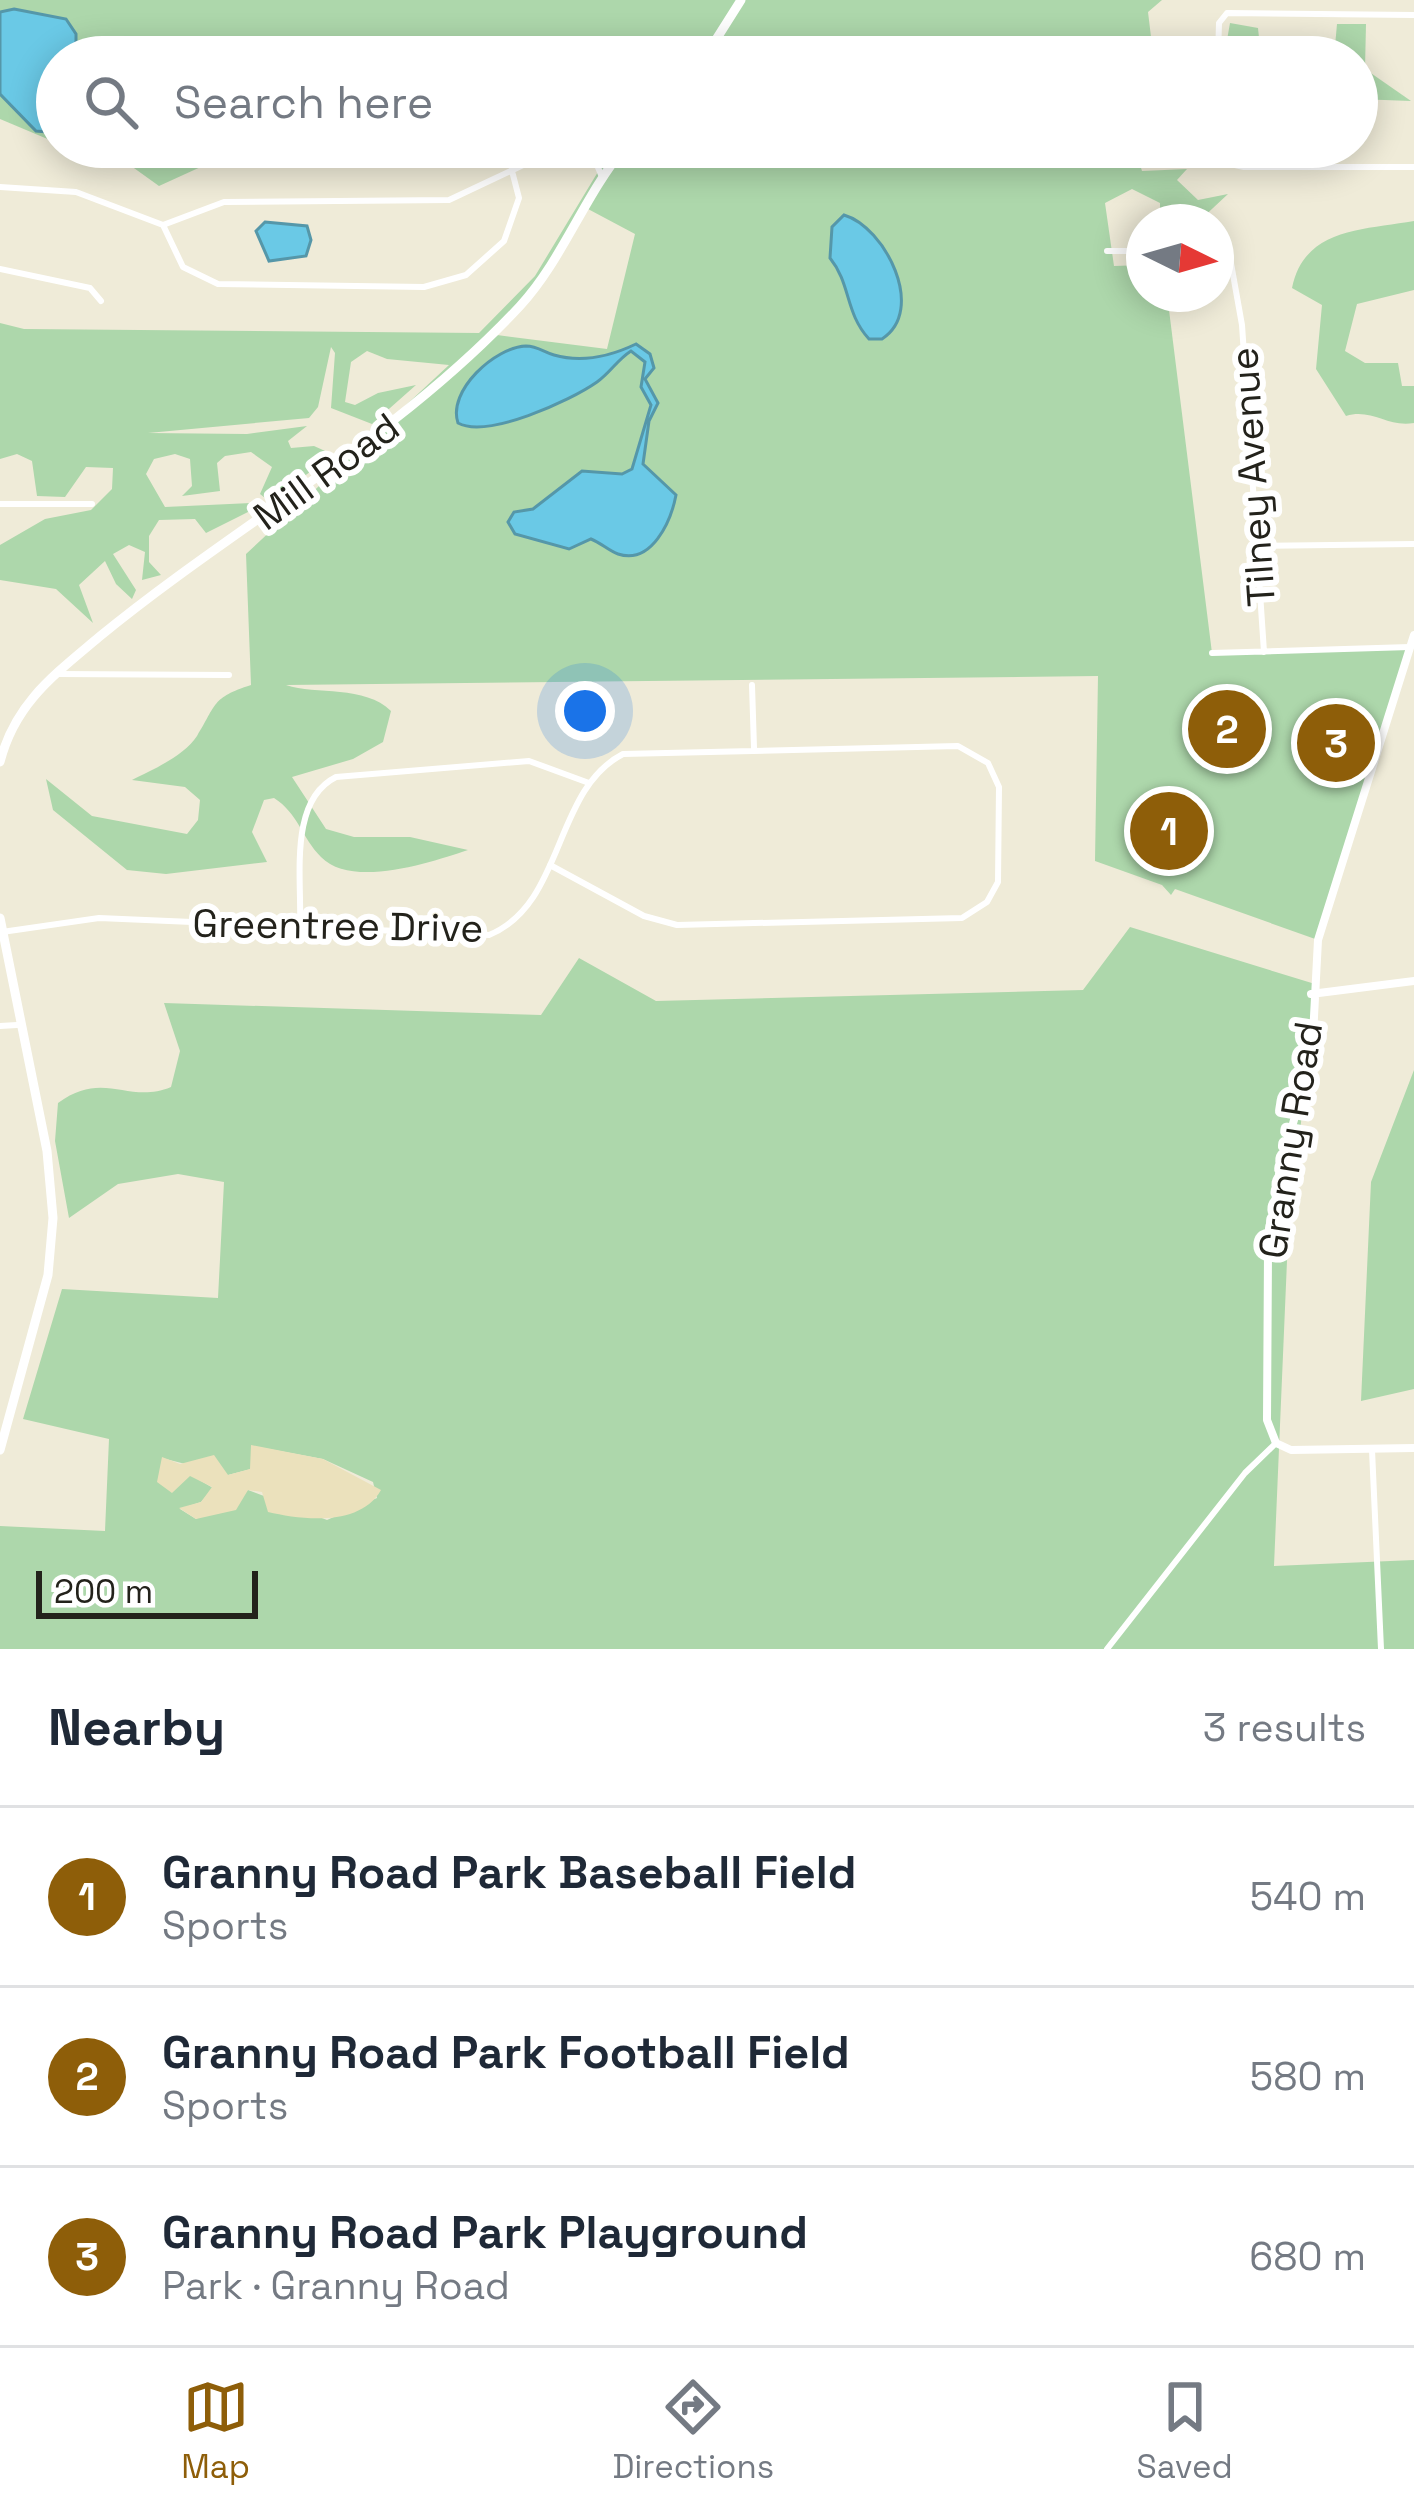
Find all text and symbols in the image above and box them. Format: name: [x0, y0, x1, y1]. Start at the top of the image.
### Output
search box: [36, 36, 1378, 168]
icon: search: [78, 69, 144, 135]
text: Search here: [174, 74, 433, 131]
north arrow: [1126, 204, 1234, 312]
street label: Tilney Avenue: [1219, 346, 1286, 608]
street label: Mill Road: [244, 402, 409, 541]
your location: [555, 681, 615, 741]
pin: 2: [1188, 684, 1266, 774]
pin: 3: [1297, 698, 1375, 788]
pin: 1: [1130, 786, 1208, 876]
street label: Greentree Drive: [192, 898, 484, 953]
street label: Granny Road: [1248, 1018, 1333, 1262]
scale bar: [36, 1565, 258, 1618]
text: 200 m: [54, 1571, 153, 1613]
text: Nearby: [48, 1695, 225, 1760]
text: 3 results: [1203, 1703, 1366, 1752]
text: Granny Road Park Baseball Field: [162, 1844, 856, 1901]
text: 1: [78, 1872, 96, 1921]
text: 540 m: [1250, 1872, 1366, 1921]
text: Sports: [162, 1901, 288, 1950]
text: Granny Road Park Football Field: [162, 2024, 850, 2081]
text: 2: [75, 2052, 99, 2101]
text: 580 m: [1250, 2052, 1366, 2101]
text: Sports: [162, 2081, 288, 2130]
text: Granny Road Park Playground: [162, 2204, 808, 2261]
text: 3: [75, 2232, 99, 2281]
text: 680 m: [1249, 2232, 1366, 2281]
text: Park · Granny Road: [162, 2261, 510, 2310]
tab: Map: [181, 2374, 250, 2488]
tab: Directions: [612, 2374, 774, 2488]
tab: Saved: [1137, 2374, 1233, 2488]

